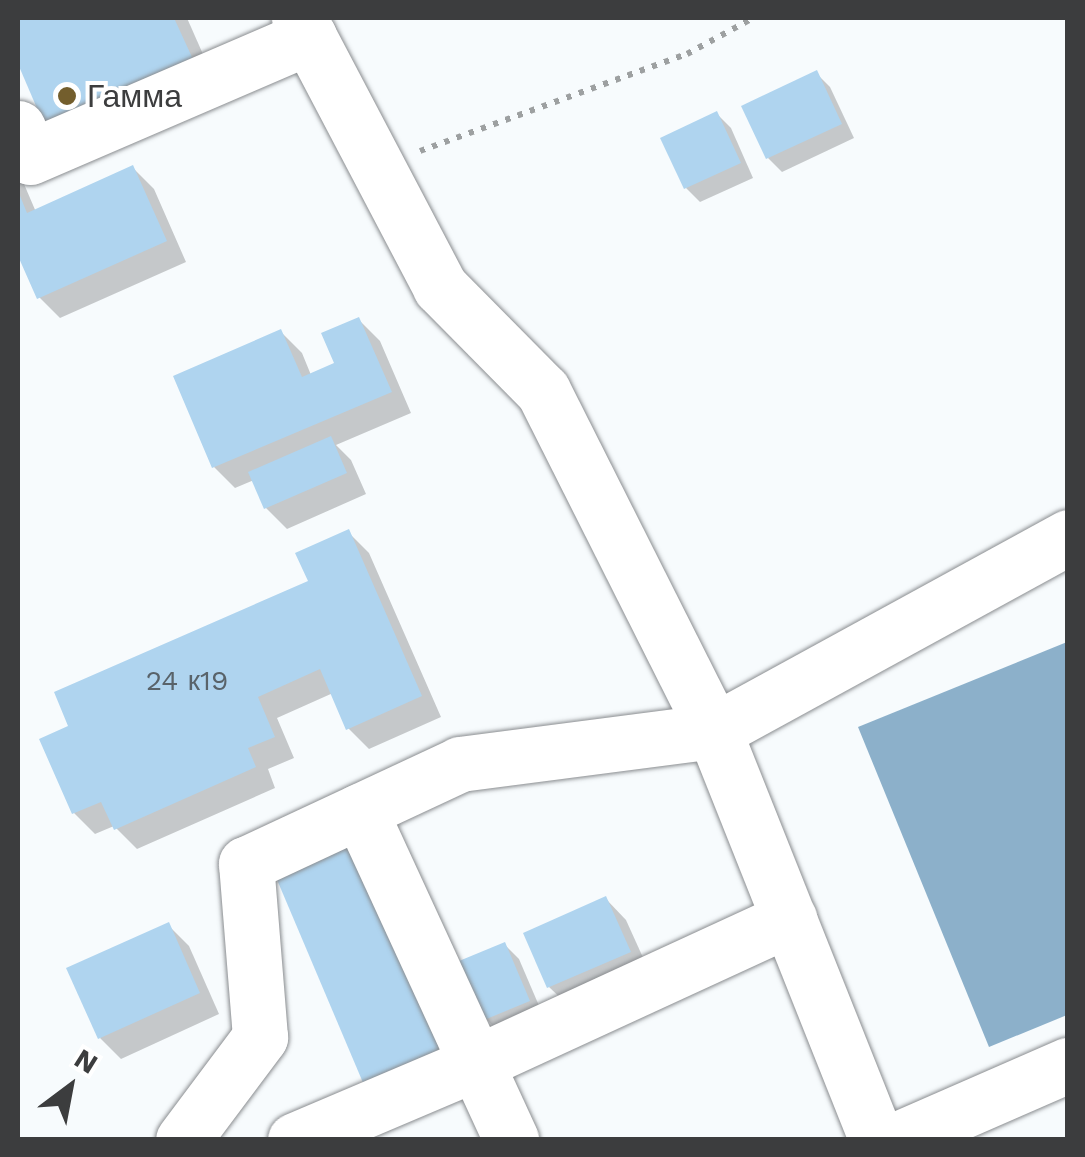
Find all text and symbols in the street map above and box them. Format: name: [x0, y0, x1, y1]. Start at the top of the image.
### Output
place label: Гамма: [87, 77, 182, 115]
marker: Гамма: [56, 85, 78, 107]
house number: 24 к19: [146, 664, 228, 698]
north arrow: [20, 1037, 120, 1137]
text: N: [69, 1042, 104, 1081]

